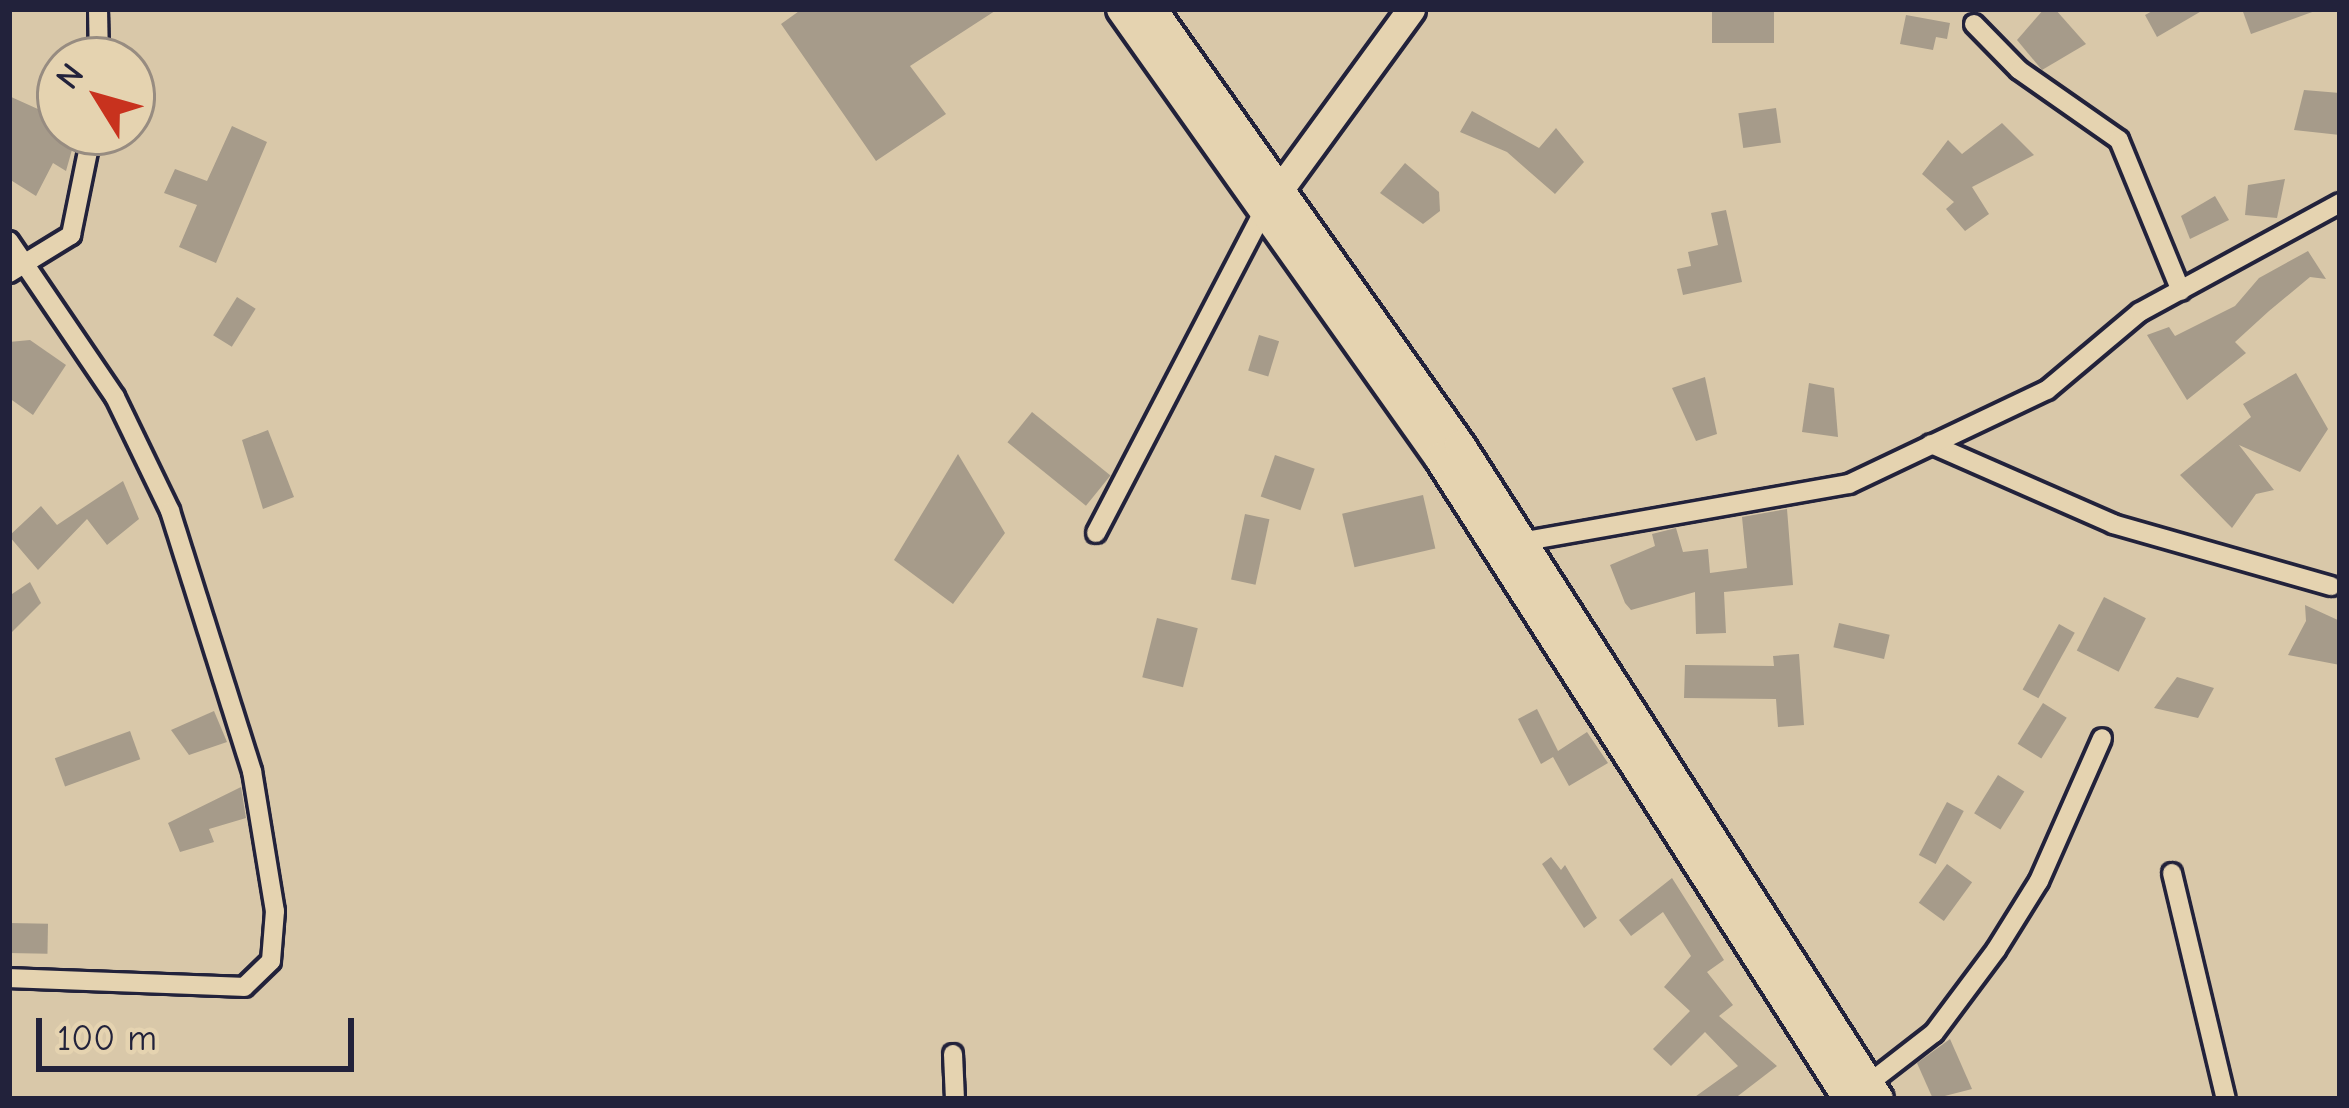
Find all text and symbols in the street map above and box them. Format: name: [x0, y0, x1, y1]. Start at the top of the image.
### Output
north arrow: [36, 36, 156, 156]
text: N: [48, 56, 91, 96]
scale bar: [42, 994, 360, 1068]
text: 100 m: [57, 1018, 157, 1059]

